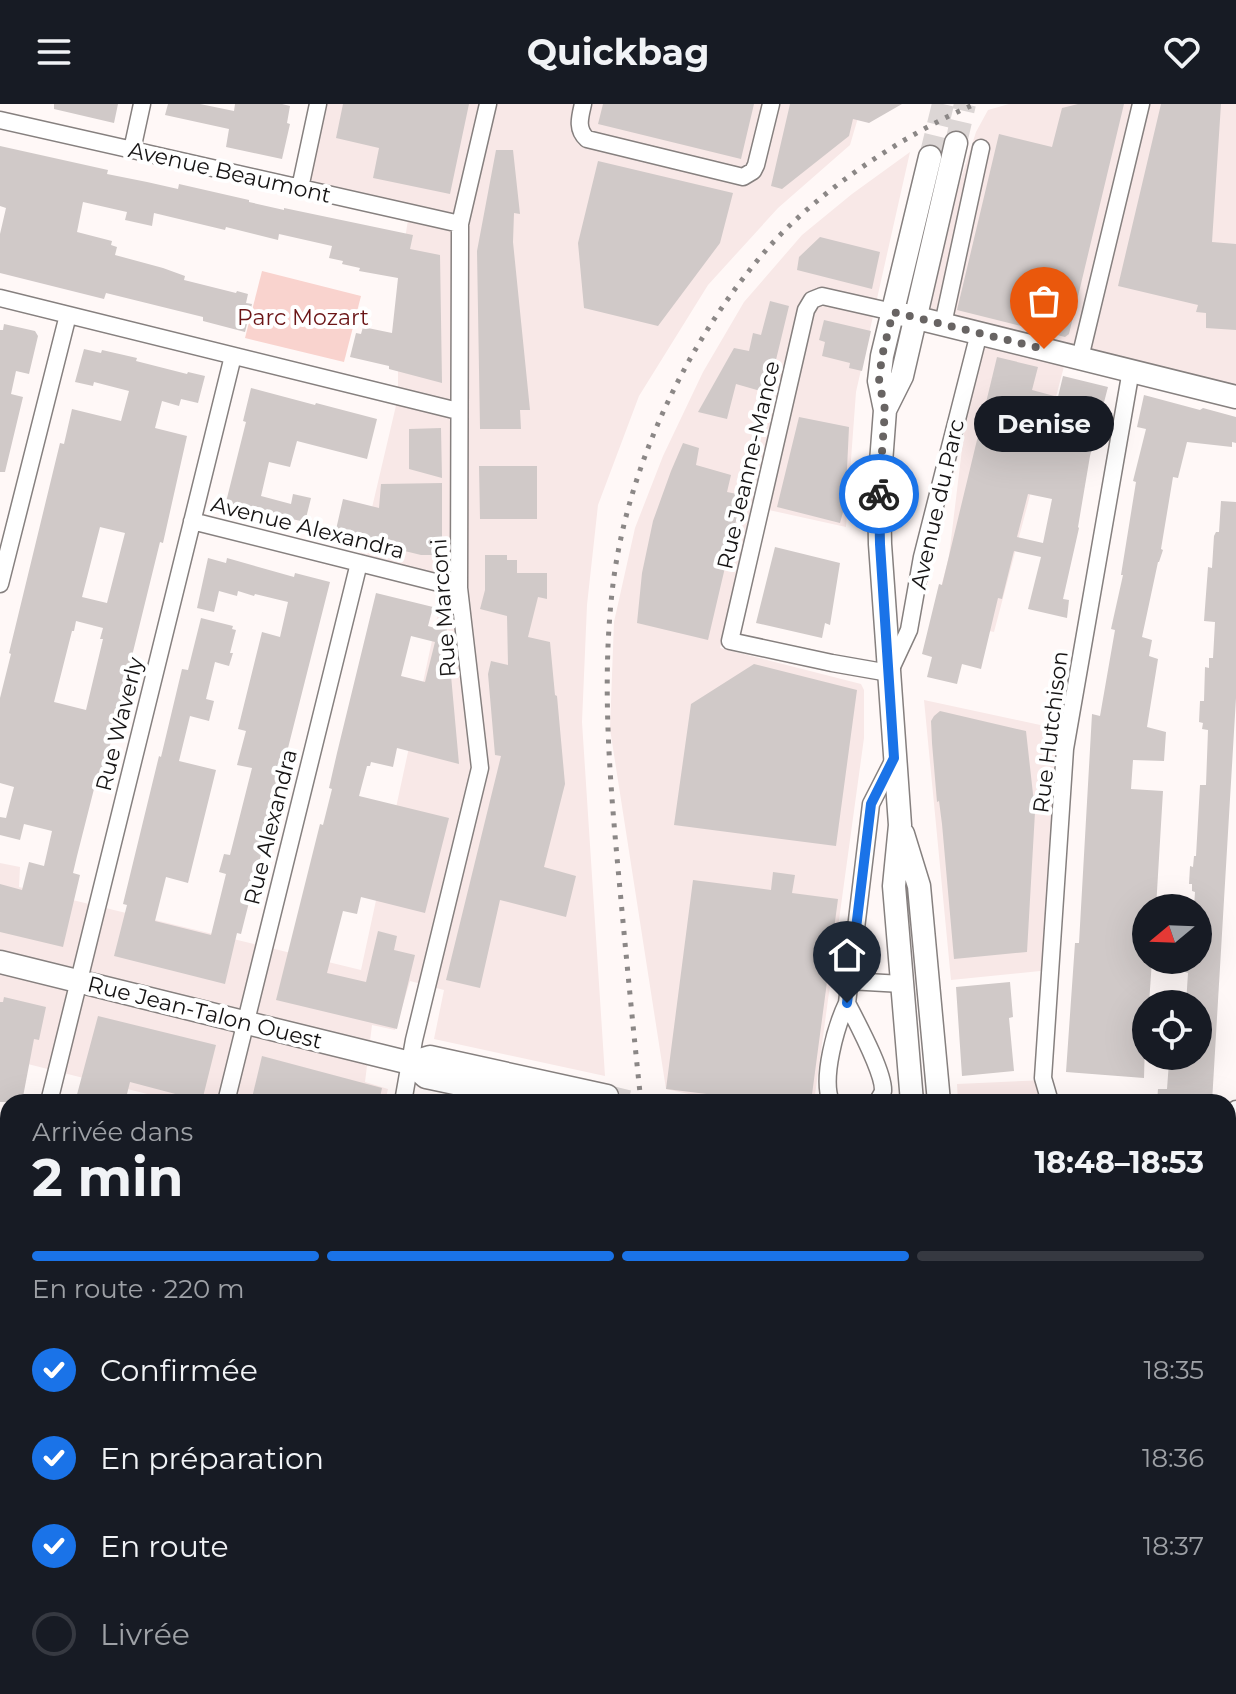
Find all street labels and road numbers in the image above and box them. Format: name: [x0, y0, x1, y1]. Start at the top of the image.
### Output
street label: Avenue Beaumont: [126, 136, 334, 209]
street label: Rue Jeanne-Mance: [711, 358, 786, 572]
street label: Avenue du Parc: [905, 416, 970, 592]
street label: Avenue Alexandra: [208, 490, 408, 565]
street label: Rue Marconi: [425, 538, 462, 678]
street label: Rue Hutchison: [1027, 649, 1074, 815]
street label: Rue Waverly: [90, 654, 149, 794]
street label: Rue Alexandra: [238, 746, 303, 908]
street label: Rue Jean-Talon Ouest: [85, 970, 325, 1055]

